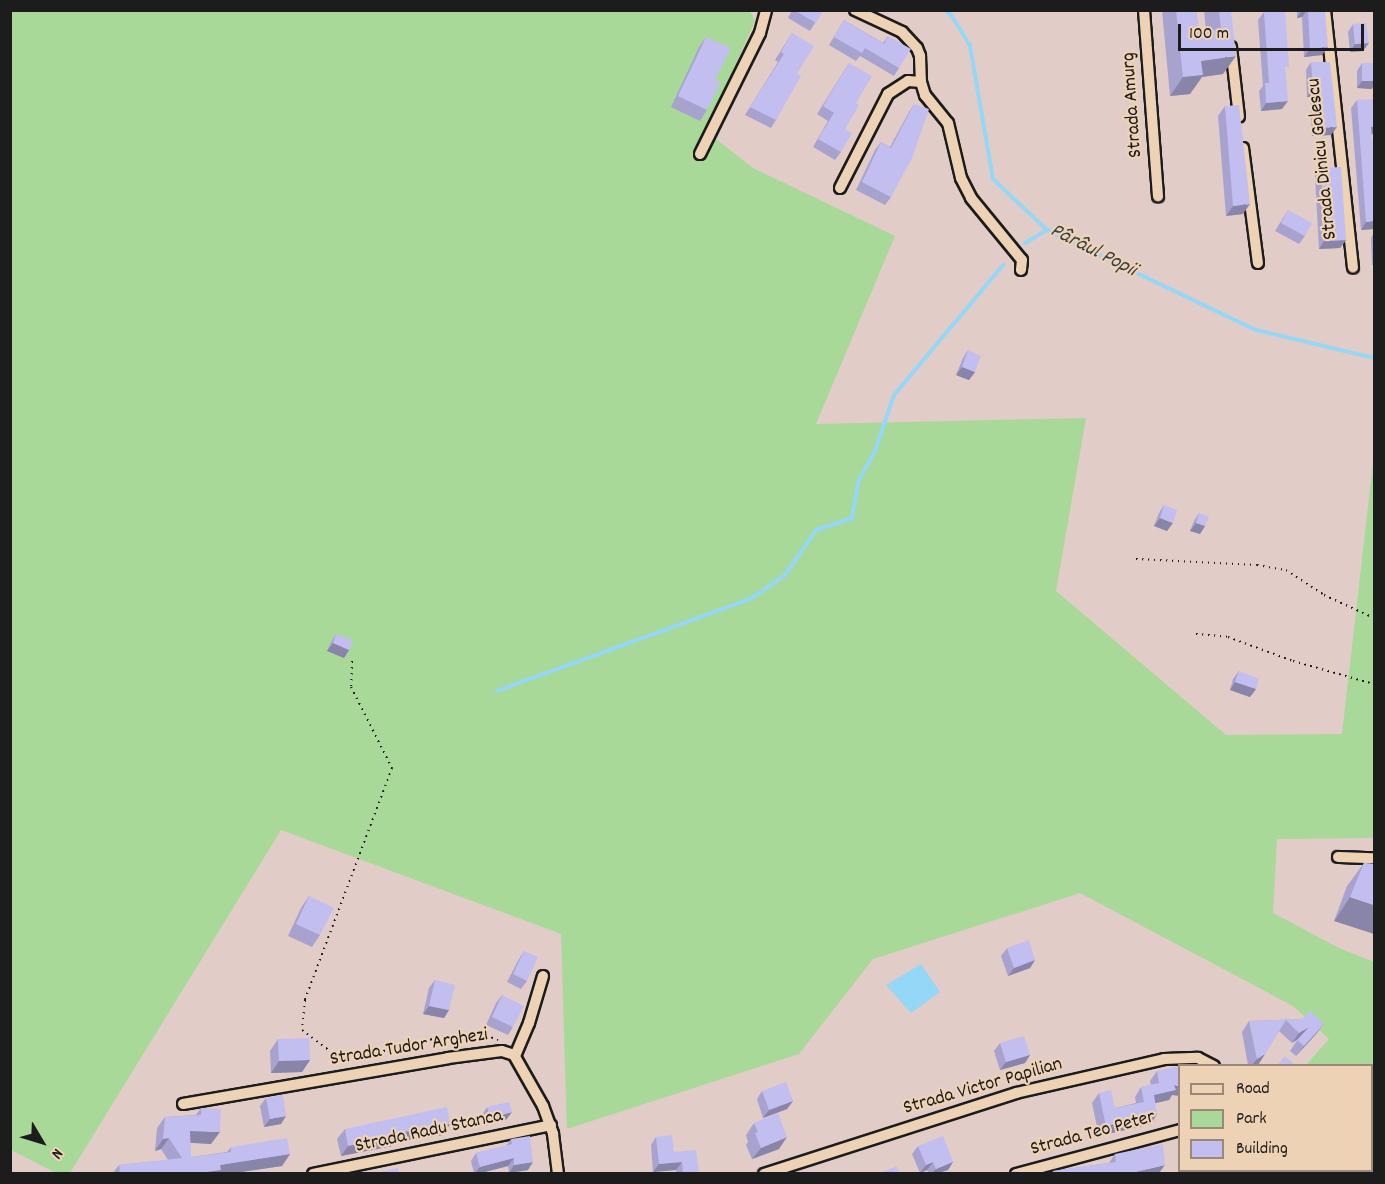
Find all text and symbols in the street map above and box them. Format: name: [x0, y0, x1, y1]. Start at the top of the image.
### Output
scale bar: [1181, 12, 1367, 50]
text: 100 m: [1189, 22, 1229, 47]
street label: Strada Amurg: [1117, 51, 1149, 159]
street label: Strada Dinicu Golescu: [1303, 77, 1343, 241]
water label: Pârâul Popii: [1046, 219, 1140, 283]
street label: Strada Tudor Arghezi: [328, 1024, 490, 1072]
street label: Strada Victor Papilian: [901, 1053, 1065, 1121]
legend: [1178, 1064, 1373, 1172]
text: Road: [1236, 1077, 1270, 1102]
street label: Strada Radu Stanca: [353, 1105, 505, 1159]
street label: Strada Teo Peter: [1028, 1106, 1158, 1162]
text: Park: [1236, 1107, 1267, 1132]
north arrow: [12, 1112, 72, 1172]
text: Building: [1236, 1137, 1288, 1162]
text: N: [45, 1143, 68, 1164]

